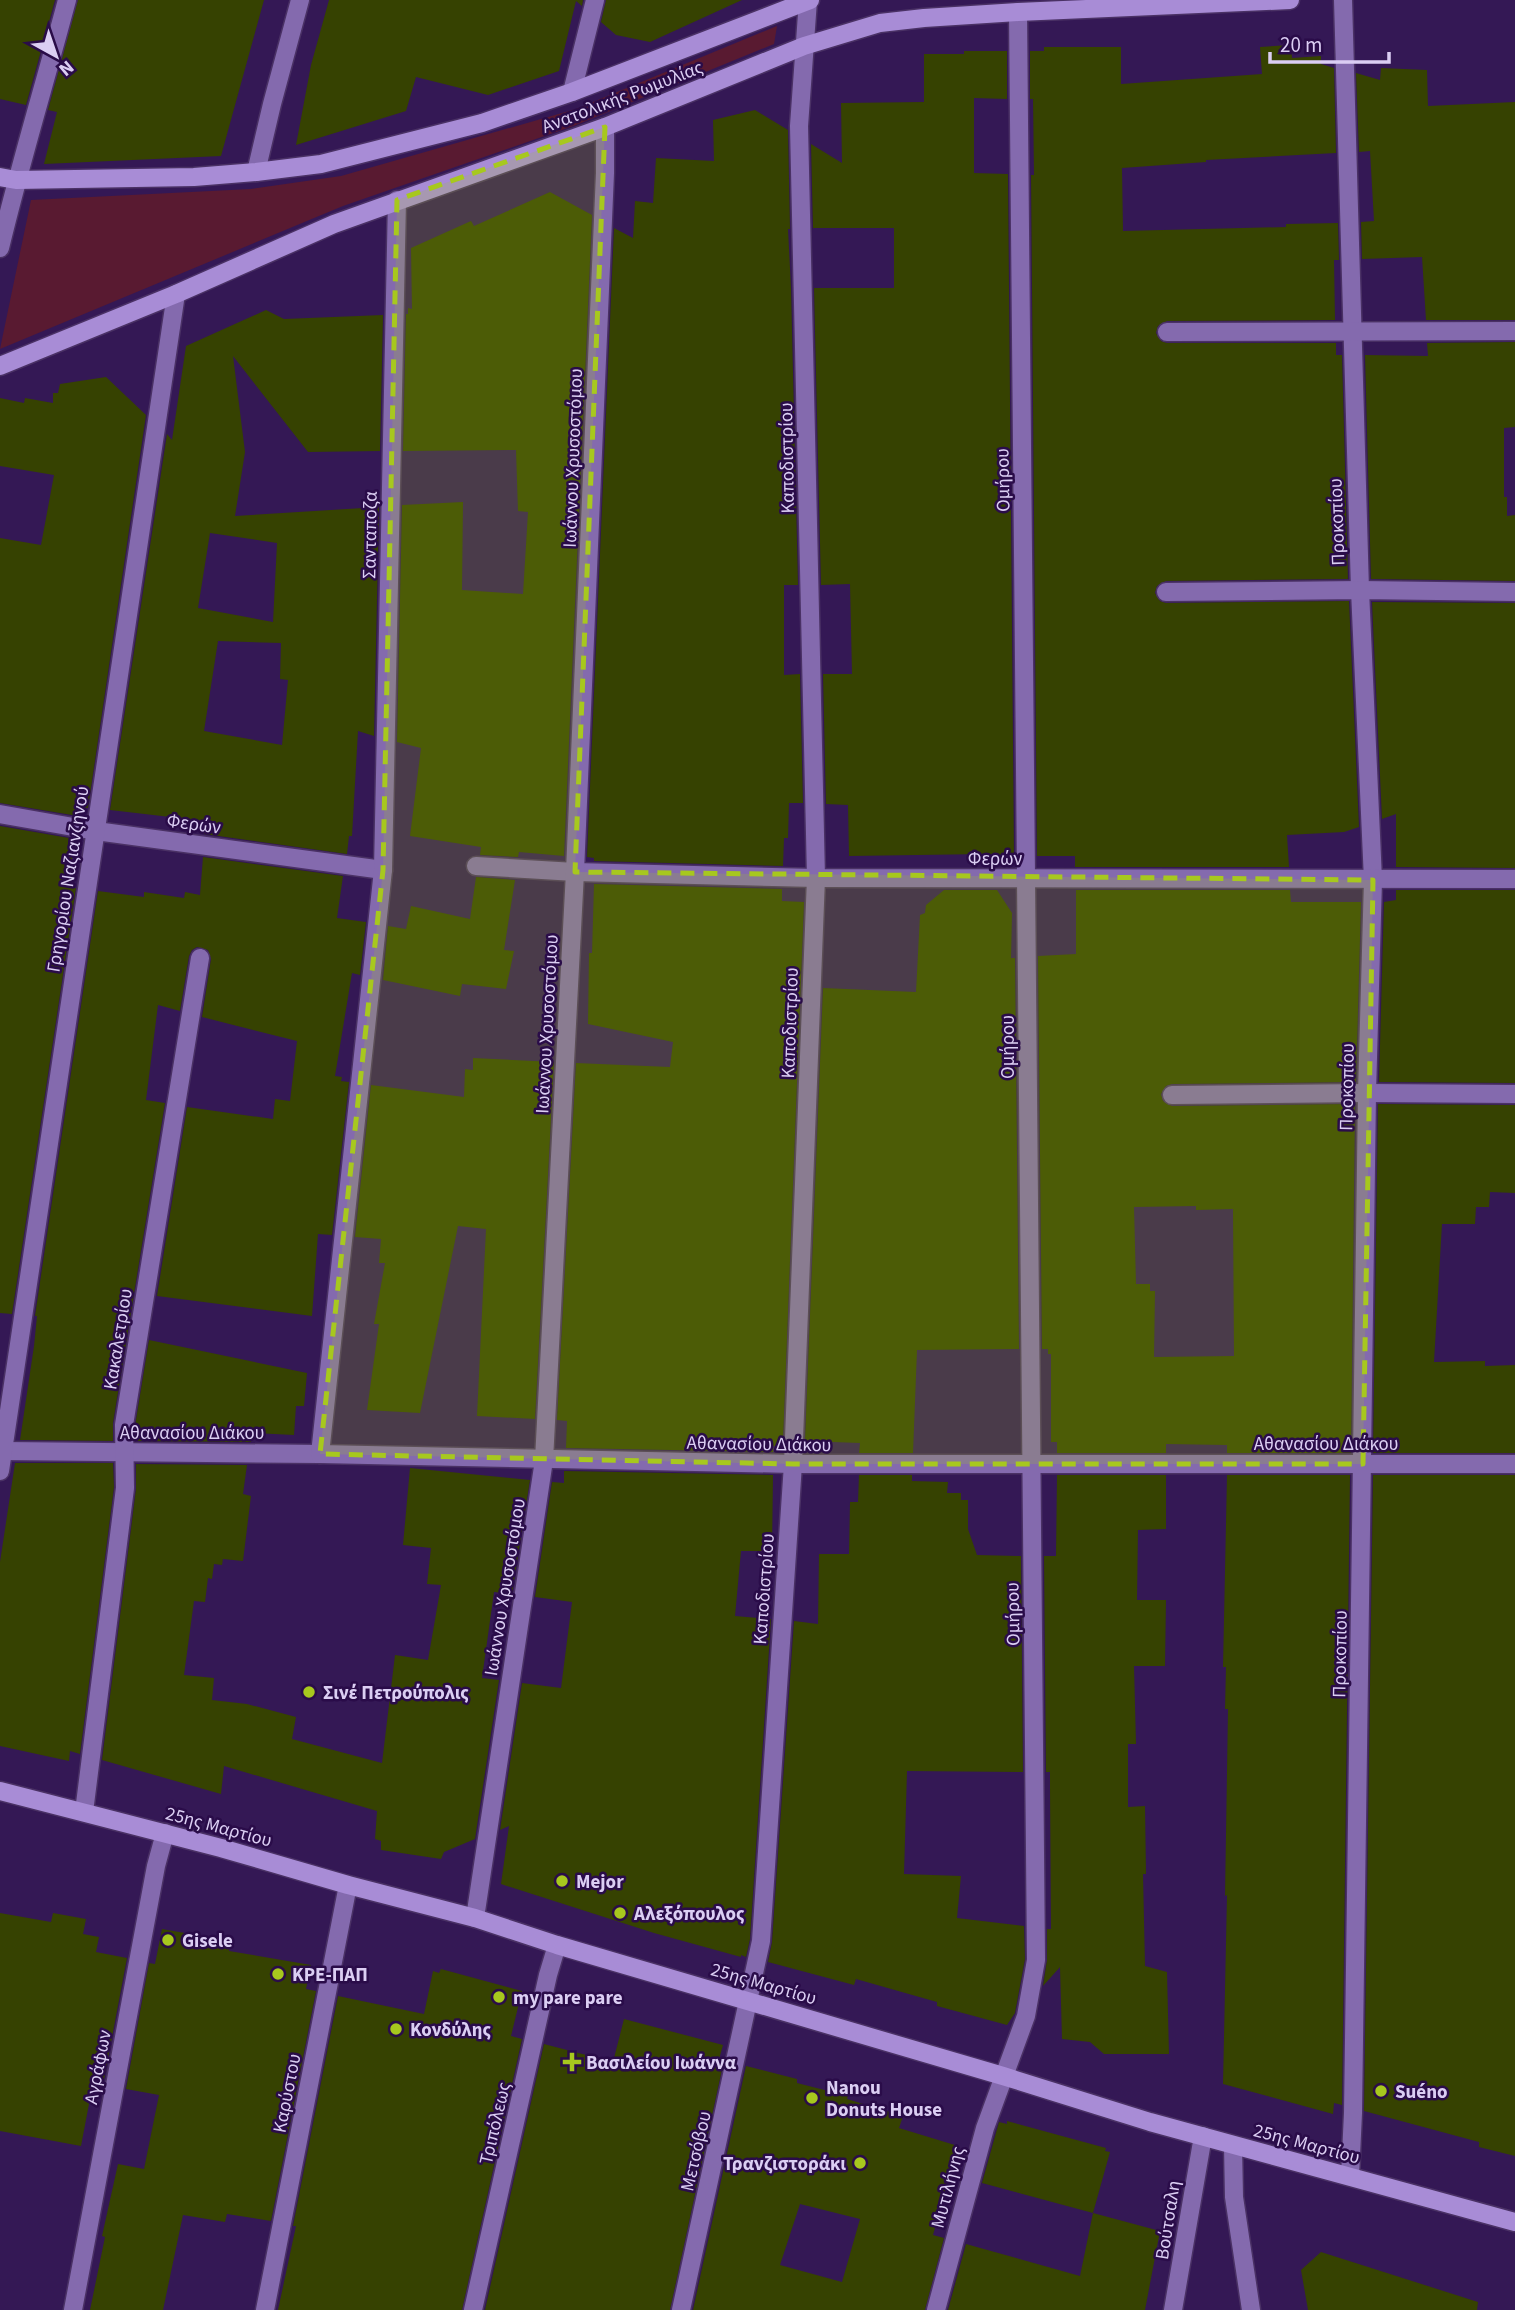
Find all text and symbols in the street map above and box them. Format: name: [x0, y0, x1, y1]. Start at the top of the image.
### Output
north arrow: [21, 21, 91, 91]
scale bar: [1270, 21, 1389, 65]
text: 20 m: [1280, 30, 1322, 60]
text: N: [52, 53, 79, 82]
street label: Ανατολικής Ρωμυλίας: [538, 54, 707, 141]
street label: Ιωάννου Χρυσοστόμου: [557, 368, 590, 548]
street label: Καποδιστρίου: [773, 402, 802, 514]
street label: Ομήρου: [989, 448, 1018, 512]
street label: Προκοπίου: [1322, 478, 1353, 566]
street label: Σανταποζα: [356, 491, 385, 579]
street label: Γρηγορίου Ναζιανζηνού: [40, 784, 97, 974]
street label: Φερών: [165, 807, 223, 842]
street label: Φερών: [968, 846, 1022, 873]
street label: Ιωάννου Χρυσοστόμου: [529, 934, 566, 1114]
street label: Καποδιστρίου: [775, 967, 806, 1079]
street label: Ομήρου: [995, 1015, 1022, 1079]
street label: Προκοπίου: [1333, 1043, 1362, 1131]
street label: Κακαλετρίου: [97, 1287, 140, 1392]
street label: Αθανασίου Διάκου: [120, 1420, 264, 1447]
street label: Αθανασίου Διάκου: [686, 1430, 832, 1459]
street label: Αθανασίου Διάκου: [1254, 1431, 1398, 1458]
street label: Ιωάννου Χρυσοστόμου: [478, 1496, 533, 1678]
street label: Καποδιστρίου: [747, 1533, 782, 1646]
street label: Ομήρου: [999, 1582, 1028, 1646]
street label: Προκοπίου: [1326, 1610, 1355, 1698]
place label: Σινέ Πετρούπολις: [323, 1680, 469, 1707]
marker: Σινέ Πετρούπολις: [301, 1684, 317, 1700]
street label: 25ης Μαρτίου: [163, 1800, 275, 1855]
place label: Mejor: [576, 1869, 624, 1896]
marker: Mejor: [554, 1873, 570, 1889]
place label: Αλεξόπουλος: [633, 1901, 745, 1928]
marker: Αλεξόπουλος: [612, 1905, 628, 1921]
place label: Gisele: [182, 1928, 233, 1955]
marker: Gisele: [160, 1932, 176, 1948]
street label: 25ης Μαρτίου: [708, 1956, 820, 2012]
place label: ΚΡΕ-ΠΑΠ: [292, 1962, 368, 1989]
marker: ΚΡΕ-ΠΑΠ: [270, 1966, 286, 1982]
place label: my pare pare: [513, 1985, 623, 2012]
marker: my pare pare: [491, 1989, 507, 2005]
place label: Κονδύλης: [410, 2017, 491, 2044]
marker: Κονδύλης: [388, 2021, 404, 2037]
street label: Αγράφων: [78, 2028, 119, 2107]
place label: Βασιλείου Ιωάννα: [586, 2050, 737, 2077]
street label: Καρύστου: [267, 2051, 308, 2135]
marker: Βασιλείου Ιωάννα: [564, 2054, 580, 2070]
place label: Nanou Donuts House: [826, 2075, 942, 2124]
street label: Τριπόλεως: [473, 2079, 518, 2167]
place label: Suéno: [1395, 2079, 1448, 2106]
marker: Suéno: [1373, 2083, 1389, 2099]
marker: Nanou Donuts House: [804, 2090, 820, 2106]
street label: Μετσόβου: [674, 2109, 719, 2194]
street label: 25ης Μαρτίου: [1251, 2117, 1363, 2172]
street label: Μυτιλήνης: [925, 2143, 972, 2231]
place label: Τρανζιστοράκι: [723, 2151, 846, 2178]
marker: Τρανζιστοράκι: [852, 2155, 868, 2171]
street label: Βούτσαλη: [1149, 2179, 1188, 2262]

